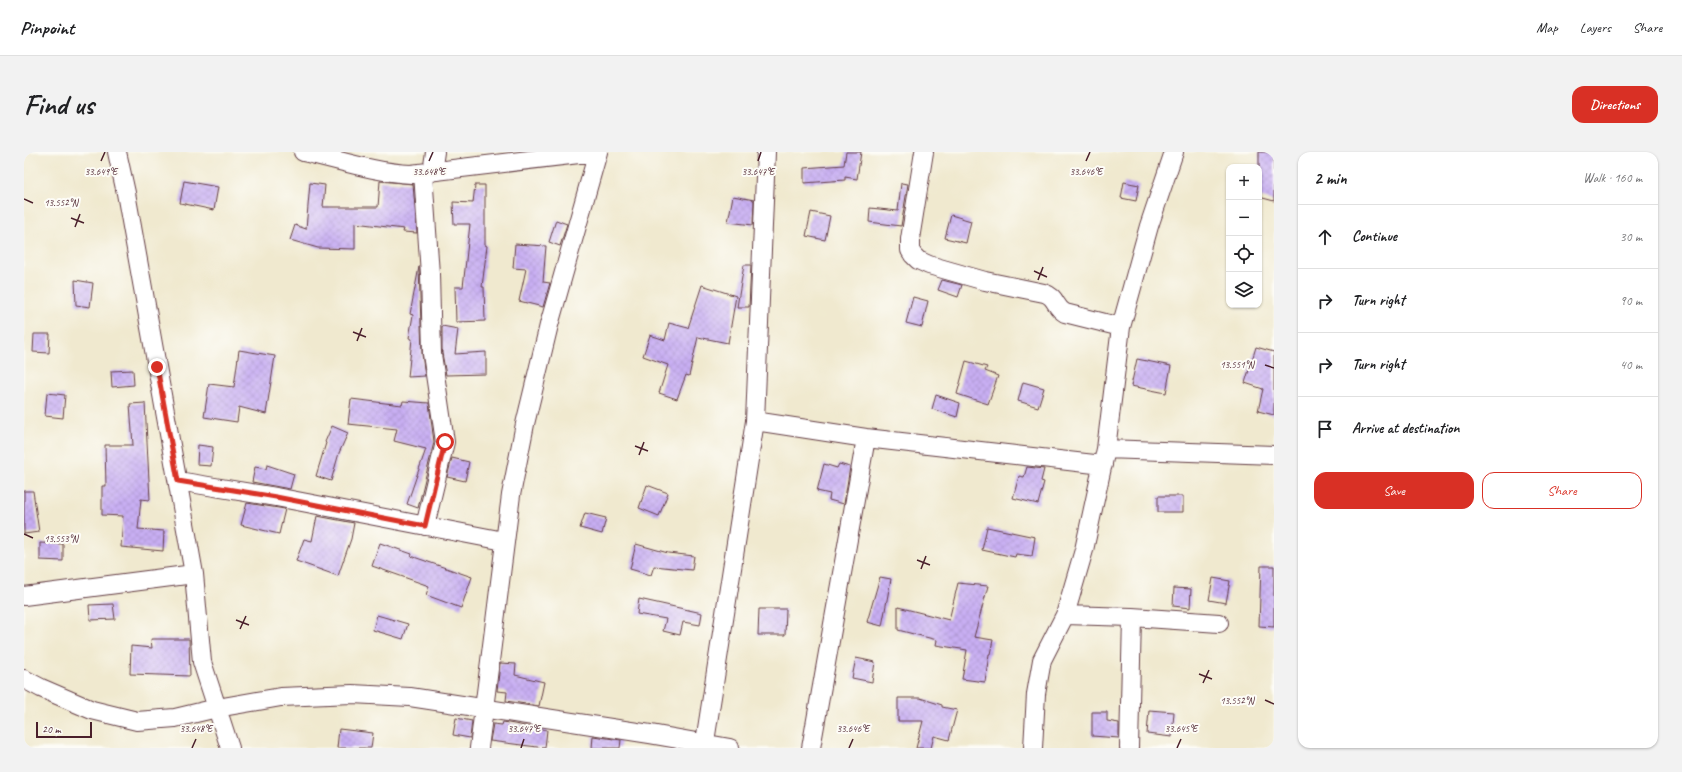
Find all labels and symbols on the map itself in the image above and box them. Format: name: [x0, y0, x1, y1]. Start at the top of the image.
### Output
text: 33.649°E: [85, 165, 119, 178]
text: 33.648°E: [413, 165, 447, 178]
text: 33.647°E: [742, 165, 776, 178]
text: 33.646°E: [1070, 165, 1104, 178]
text: 13.552°N: [44, 196, 80, 209]
route end: [148, 358, 166, 376]
text: 13.551°N: [1220, 358, 1256, 371]
route start: [436, 433, 454, 451]
text: 13.553°N: [44, 532, 80, 545]
text: 13.552°N: [1220, 694, 1256, 707]
scale bar: [36, 720, 92, 739]
text: 33.648°E: [180, 722, 214, 735]
text: 33.647°E: [508, 722, 542, 735]
text: 33.646°E: [837, 722, 871, 735]
text: 33.645°E: [1165, 722, 1199, 735]

